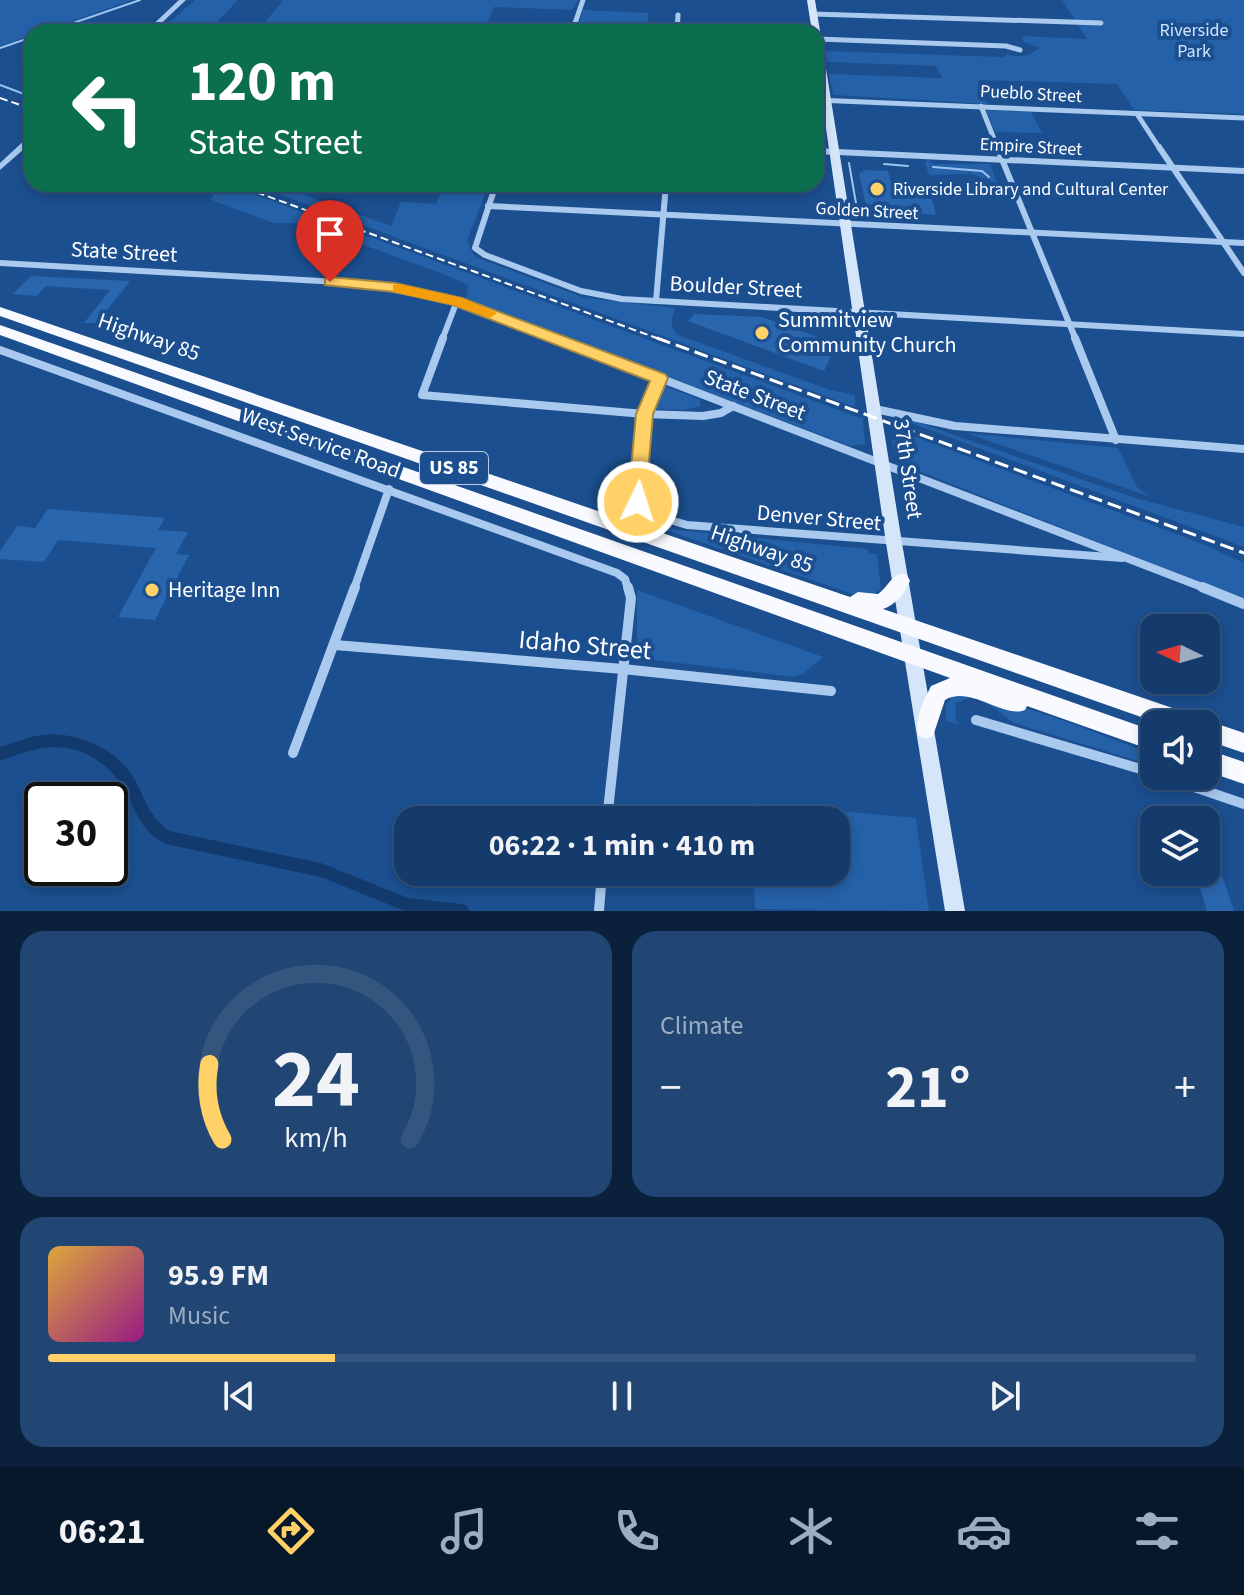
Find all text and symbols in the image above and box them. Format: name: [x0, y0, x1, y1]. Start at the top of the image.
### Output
park label: Riverside Park: [1159, 18, 1229, 64]
text: 120 m: [188, 43, 336, 122]
icon: left: [56, 56, 160, 160]
street label: Pueblo Street: [979, 79, 1083, 109]
text: State Street: [188, 117, 362, 168]
street label: Empire Street: [979, 132, 1083, 162]
place label: Riverside Library and Cultural Center: [893, 177, 1169, 202]
marker: Riverside Library and Cultural Center: [868, 180, 886, 198]
street label: Golden Street: [815, 196, 919, 226]
pin: [296, 200, 364, 282]
icon: arrive: [308, 212, 352, 256]
street label: State Street: [70, 233, 179, 271]
street label: Boulder Street: [669, 268, 804, 306]
place label: Summitview Community Church: [778, 304, 956, 361]
street label: Highway 85: [94, 305, 204, 369]
marker: Summitview Community Church: [753, 324, 771, 342]
street label: State Street: [700, 361, 811, 429]
street label: West Service Road: [237, 399, 405, 487]
street label: 37th Street: [885, 417, 931, 522]
road number: US 85: [420, 452, 488, 484]
position arrow: [596, 460, 680, 544]
street label: Denver Street: [755, 497, 883, 539]
street label: Highway 85: [707, 517, 817, 581]
place label: Heritage Inn: [168, 574, 280, 606]
marker: Heritage Inn: [143, 581, 161, 599]
north arrow: [1140, 614, 1220, 694]
map controls: [1140, 614, 1220, 886]
street label: Idaho Street: [517, 621, 653, 669]
button: sound: [1140, 710, 1220, 790]
speed limit sign: 30: [24, 782, 128, 886]
button: layers: [1140, 806, 1220, 886]
text: 06:22 · 1 min · 410 m: [489, 824, 755, 867]
text: Climate: [660, 1007, 744, 1044]
text: 24: [272, 1021, 360, 1139]
text: 21°: [885, 1046, 971, 1131]
text: −: [660, 1057, 682, 1120]
text: +: [1174, 1057, 1196, 1120]
text: km/h: [284, 1118, 348, 1158]
text: 95.9 FM: [168, 1254, 269, 1297]
text: Music: [168, 1297, 230, 1334]
icon: previous: [217, 1374, 261, 1418]
icon: pause: [600, 1374, 644, 1418]
icon: next: [983, 1374, 1027, 1418]
icon: directions: [263, 1503, 319, 1559]
icon: music: [436, 1503, 492, 1559]
icon: phone: [609, 1503, 665, 1559]
icon: climate: [783, 1503, 839, 1559]
icon: car: [956, 1503, 1012, 1559]
icon: filters: [1129, 1503, 1185, 1559]
text: 06:21: [59, 1506, 145, 1557]

